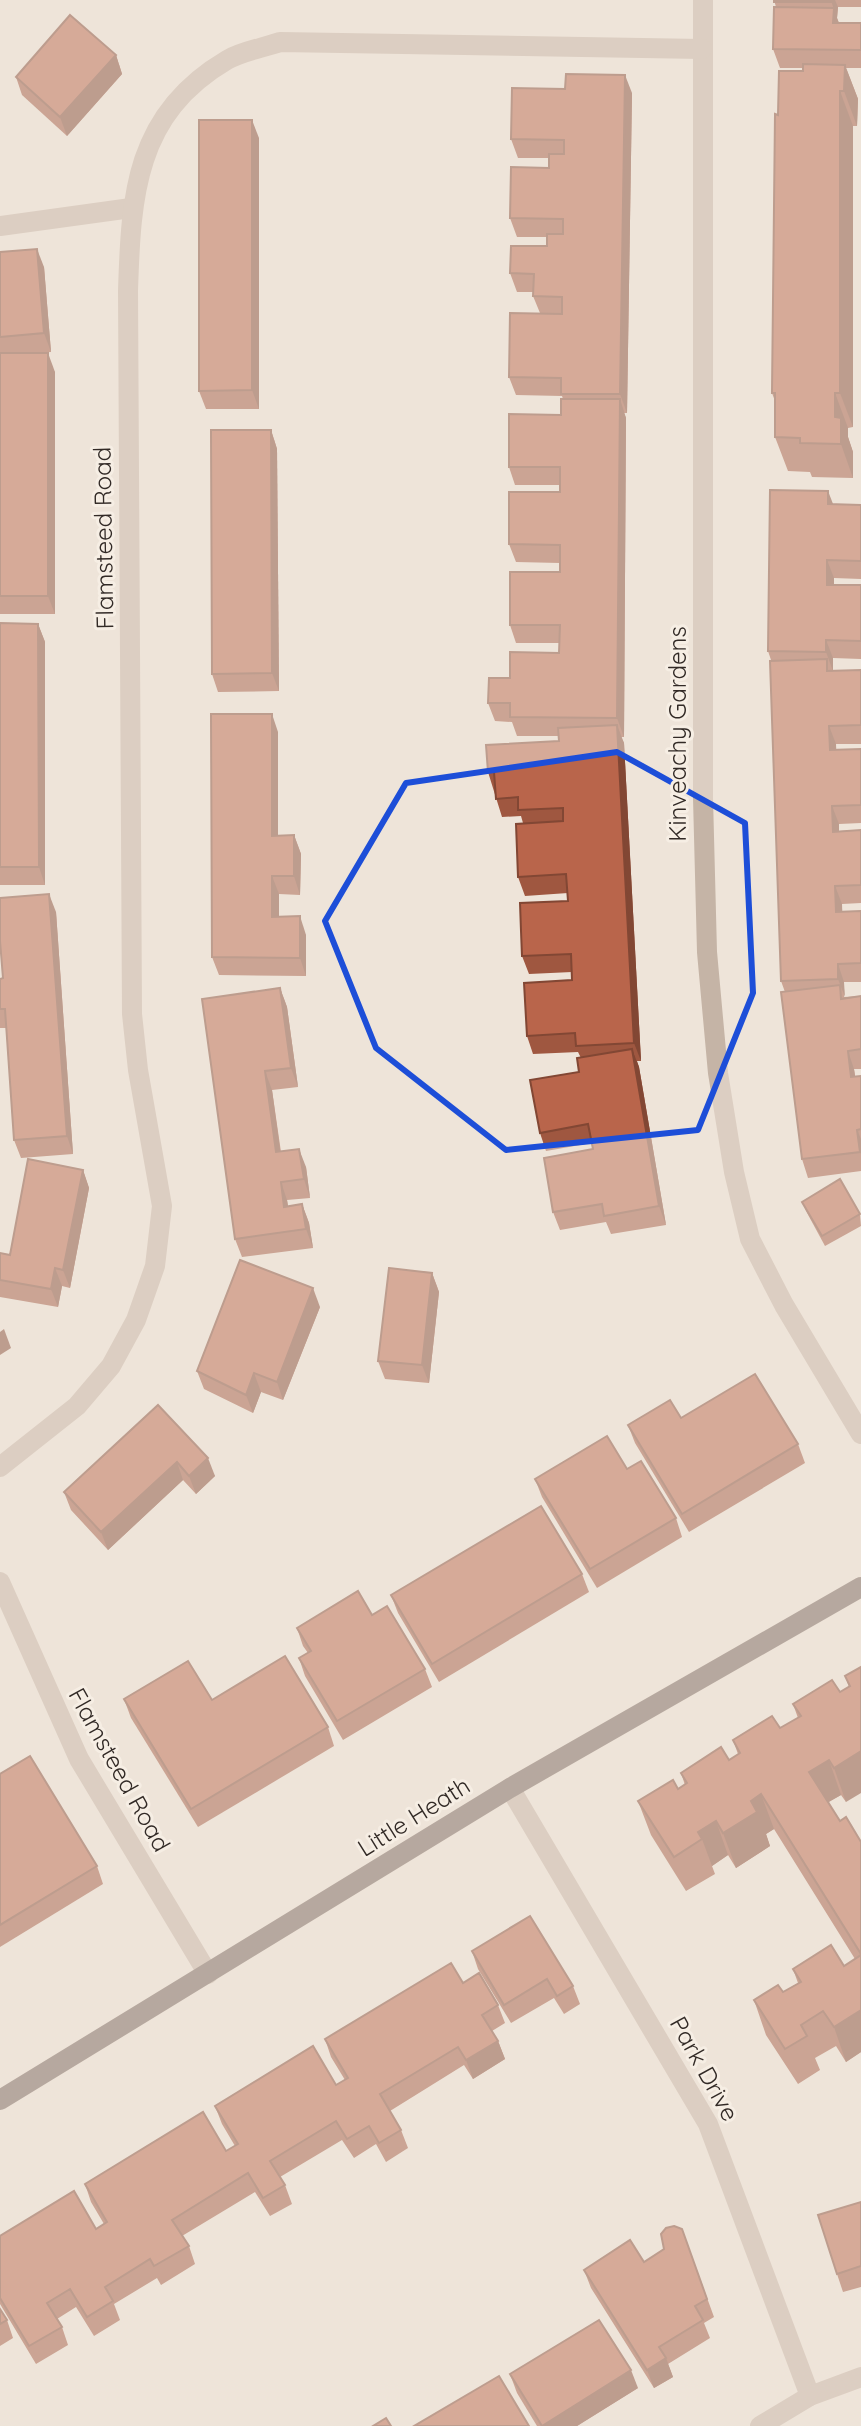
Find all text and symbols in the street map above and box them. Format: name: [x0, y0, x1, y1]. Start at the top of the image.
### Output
street label: Flamsteed Road: [86, 446, 120, 630]
street label: Kinveachy Gardens: [662, 626, 692, 842]
street label: Flamsteed Road: [62, 1682, 177, 1857]
street label: Little Heath: [352, 1770, 475, 1862]
street label: Park Drive: [664, 2011, 746, 2126]

